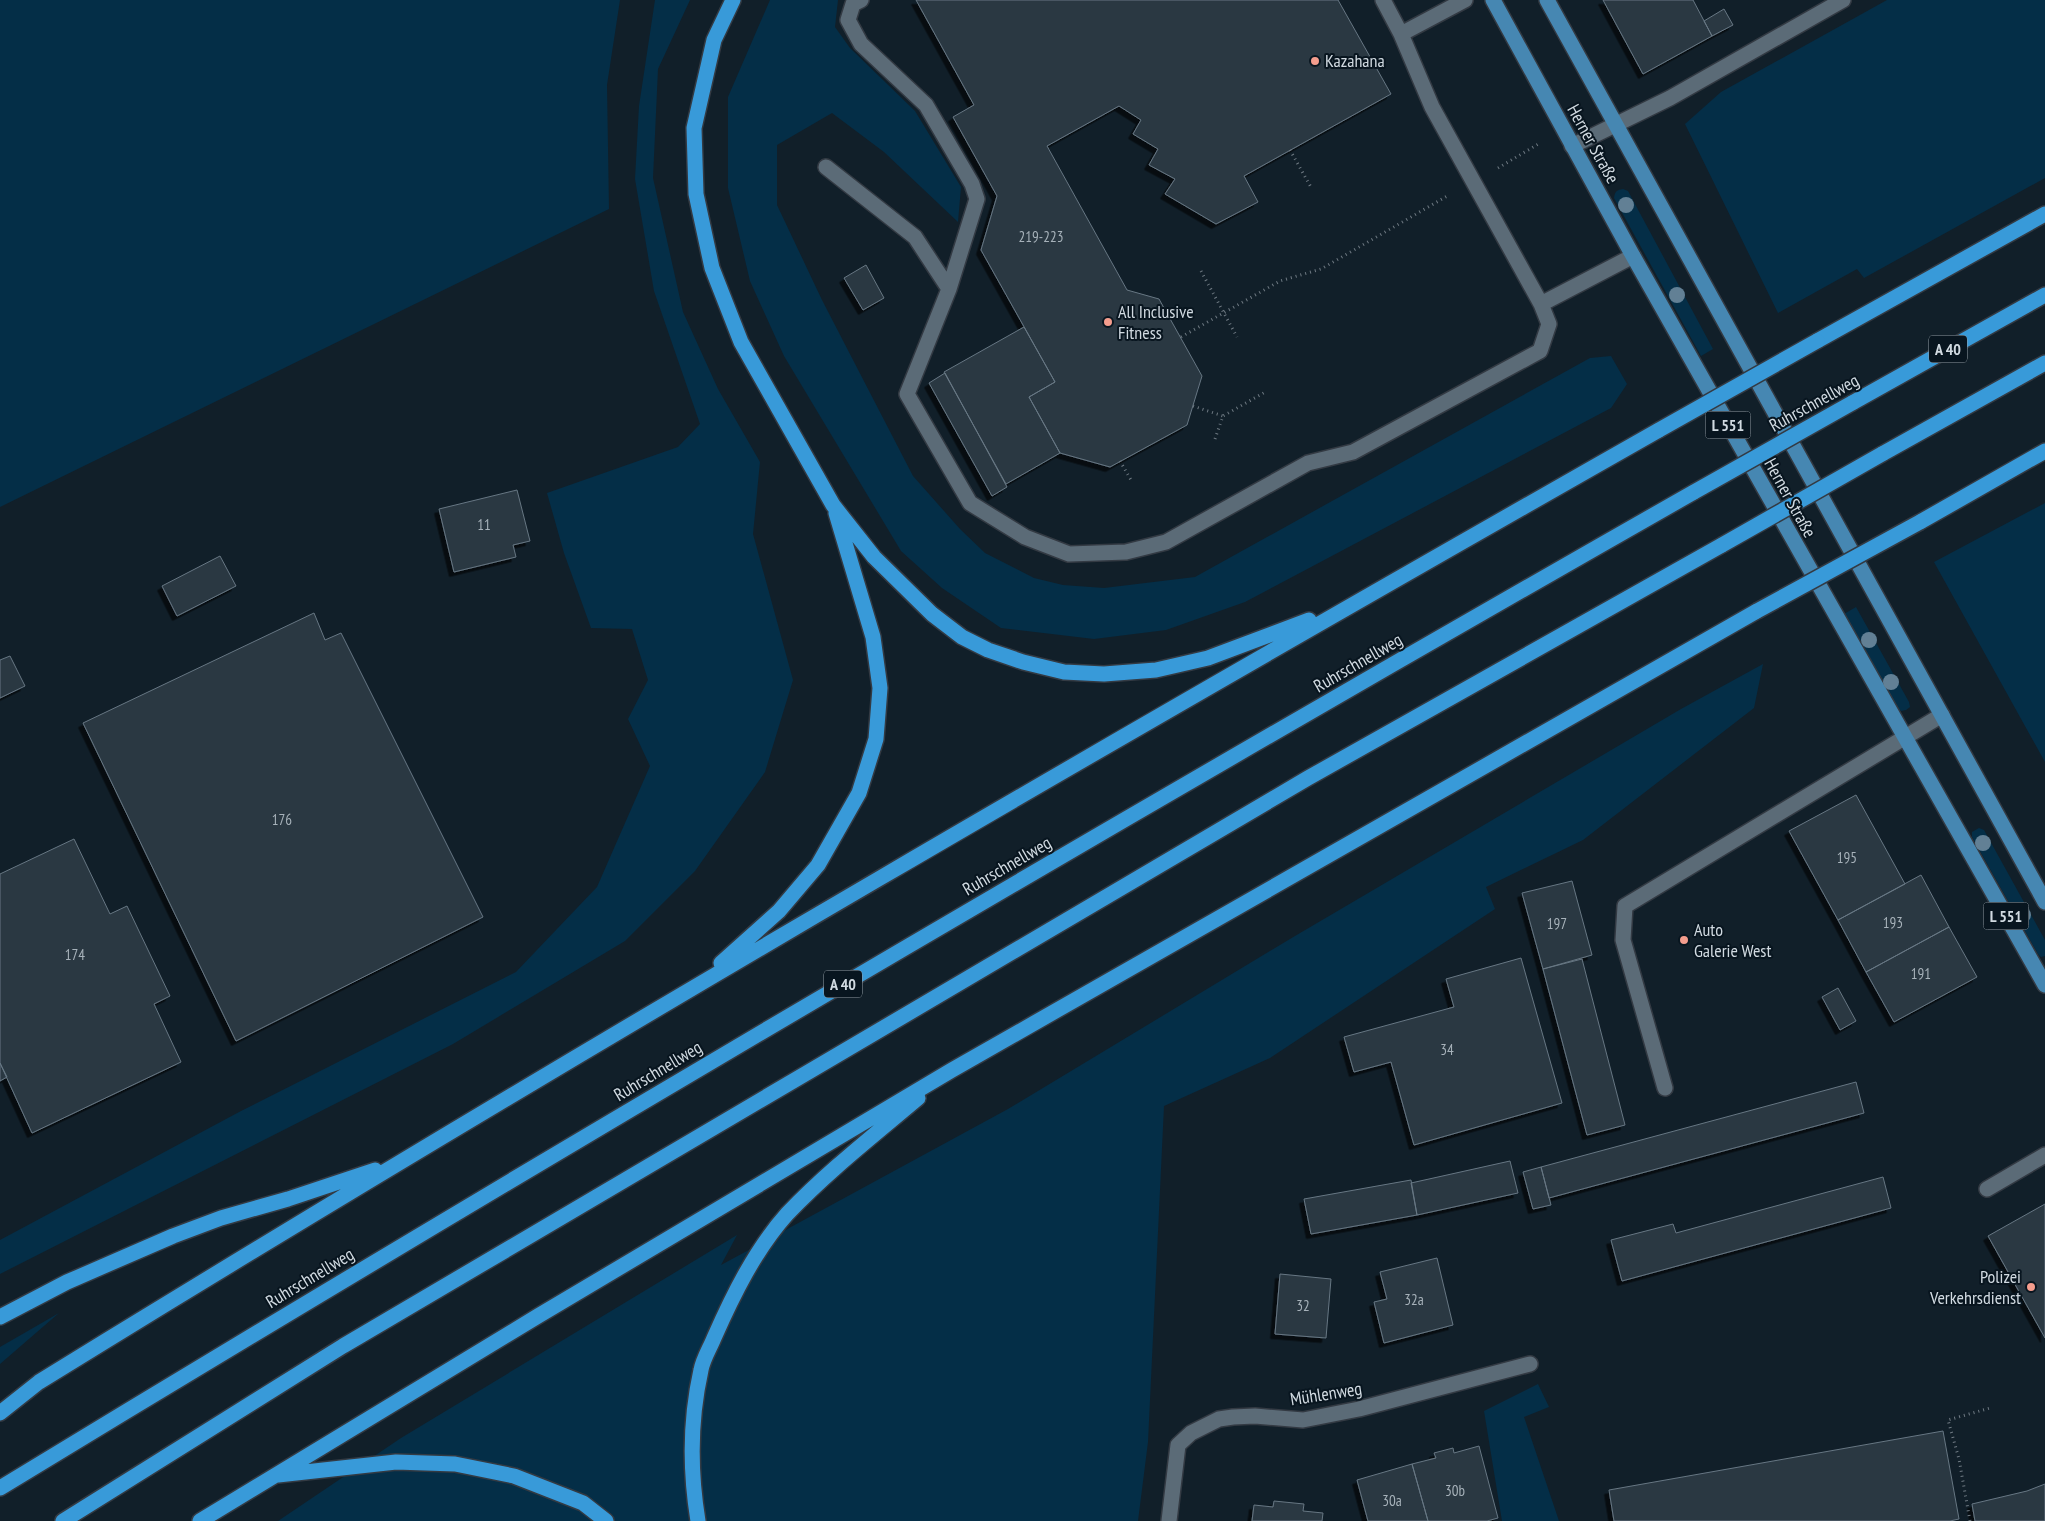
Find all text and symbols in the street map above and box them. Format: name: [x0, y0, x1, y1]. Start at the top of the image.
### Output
place label: Kazahana: [1325, 49, 1385, 72]
marker: Kazahana: [1309, 55, 1321, 67]
street label: Herner Straße: [1562, 100, 1625, 187]
house number: 219-223: [1019, 227, 1063, 246]
place label: All Inclusive Fitness: [1118, 300, 1194, 344]
marker: All Inclusive Fitness: [1102, 316, 1114, 328]
road number: A 40: [1929, 336, 1967, 362]
street label: Ruhrschnellweg: [1765, 369, 1863, 437]
road number: L 551: [1706, 412, 1750, 438]
street label: Herner Straße: [1759, 454, 1822, 541]
house number: 11: [477, 515, 491, 534]
street label: Ruhrschnellweg: [1309, 628, 1406, 697]
house number: 176: [272, 810, 292, 829]
street label: Ruhrschnellweg: [958, 831, 1055, 900]
house number: 195: [1837, 848, 1857, 867]
road number: L 551: [1984, 902, 2028, 929]
house number: 193: [1883, 913, 1903, 932]
house number: 197: [1547, 914, 1567, 933]
place label: Auto Galerie West: [1694, 918, 1771, 962]
marker: Auto Galerie West: [1678, 934, 1690, 946]
house number: 174: [65, 945, 85, 964]
house number: 191: [1911, 964, 1931, 983]
road number: A 40: [824, 971, 862, 998]
street label: Ruhrschnellweg: [609, 1035, 706, 1106]
house number: 34: [1440, 1040, 1454, 1059]
street label: Ruhrschnellweg: [261, 1242, 358, 1313]
place label: Polizei Verkehrsdienst: [1929, 1265, 2021, 1309]
marker: Polizei Verkehrsdienst: [2025, 1281, 2037, 1293]
house number: 32a: [1404, 1290, 1424, 1309]
house number: 32: [1296, 1296, 1310, 1315]
street label: Mühlenweg: [1288, 1376, 1363, 1411]
house number: 30b: [1445, 1481, 1465, 1500]
house number: 30a: [1382, 1491, 1402, 1510]

